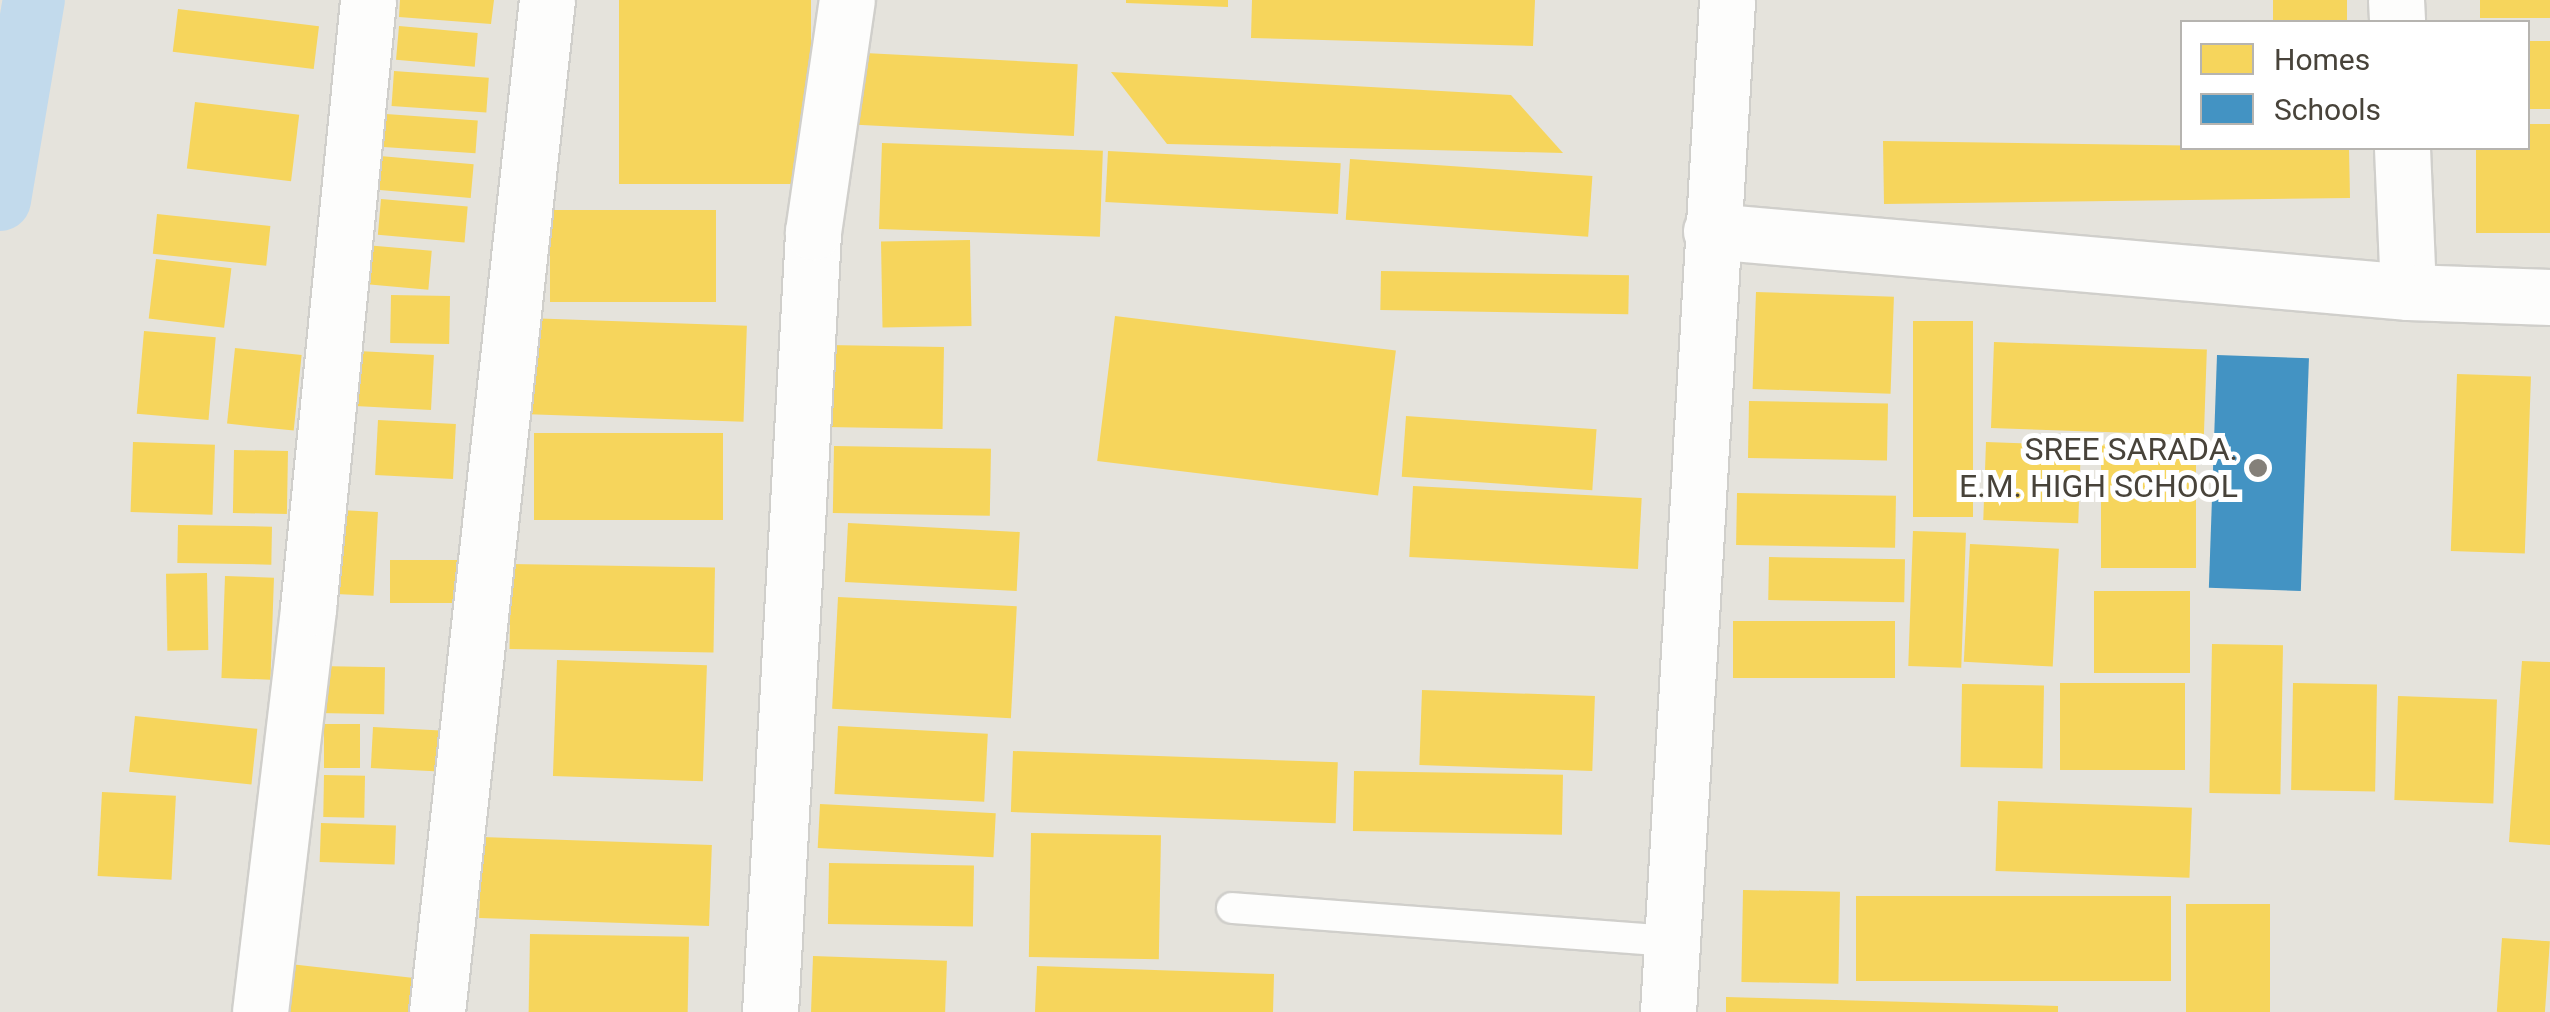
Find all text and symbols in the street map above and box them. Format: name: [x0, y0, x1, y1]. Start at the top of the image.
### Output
legend: [2180, 20, 2530, 150]
text: Homes: [2274, 42, 2370, 77]
text: Schools: [2274, 92, 2381, 127]
place label: SREE SARADA. E.M. HIGH SCHOOL: [1959, 431, 2238, 506]
marker: SREE SARADA. E.M. HIGH SCHOOL: [2247, 457, 2269, 479]

